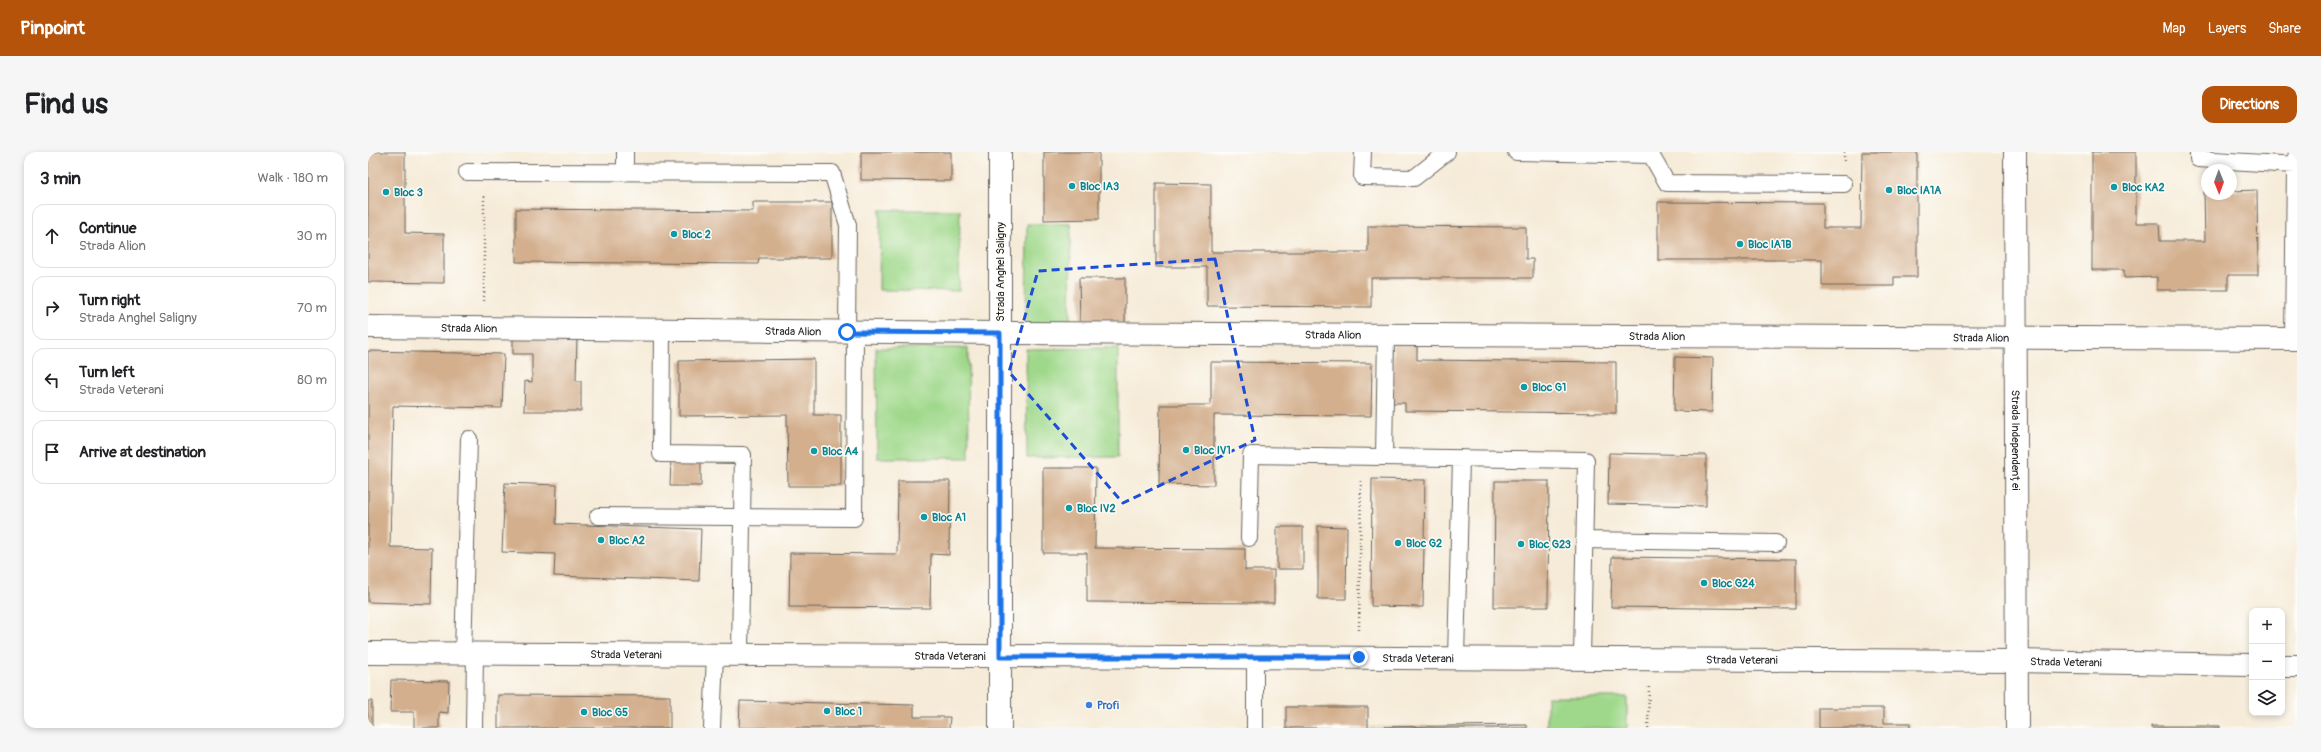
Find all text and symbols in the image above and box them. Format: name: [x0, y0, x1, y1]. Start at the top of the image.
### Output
text: Pinpoint: [20, 16, 85, 40]
text: Map: [2163, 20, 2186, 37]
text: Layers: [2208, 20, 2246, 37]
text: Share: [2268, 20, 2301, 37]
button: Directions: [2202, 86, 2297, 123]
text: Find us: [24, 87, 108, 122]
north arrow: [2201, 164, 2237, 200]
text: 3 min: [40, 168, 81, 189]
text: Walk · 180 m: [258, 170, 328, 186]
place label: Bloc IA3: [1080, 180, 1119, 193]
marker: Bloc IA3: [1067, 181, 1077, 191]
place label: Bloc KA2: [2122, 181, 2165, 194]
marker: Bloc KA2: [2109, 182, 2119, 192]
place label: Bloc IA1A: [1897, 184, 1942, 197]
marker: Bloc IA1A: [1884, 185, 1894, 195]
place label: Bloc 3: [394, 186, 423, 199]
marker: Bloc 3: [381, 187, 391, 197]
text: Continue: [79, 219, 137, 238]
street label: Strada Anghel Saligny: [994, 222, 1007, 322]
icon: ahead: [41, 225, 63, 247]
text: 30 m: [297, 228, 327, 244]
place label: Bloc 2: [682, 228, 711, 241]
marker: Bloc 2: [669, 229, 679, 239]
text: Strada Alion: [79, 238, 146, 254]
place label: Bloc IA1B: [1748, 238, 1792, 251]
marker: Bloc IA1B: [1735, 239, 1745, 249]
text: Turn right: [79, 291, 140, 310]
icon: right: [41, 297, 63, 319]
text: 70 m: [297, 300, 327, 316]
text: Strada Anghel Saligny: [79, 310, 197, 326]
street label: Strada Alion: [441, 321, 497, 335]
route start: [838, 323, 856, 341]
street label: Strada Alion: [765, 324, 821, 338]
street label: Strada Alion: [1305, 328, 1361, 341]
street label: Strada Alion: [1629, 329, 1685, 343]
street label: Strada Alion: [1953, 331, 2009, 344]
text: Turn left: [79, 363, 135, 382]
icon: left: [41, 369, 63, 391]
text: 80 m: [297, 372, 327, 388]
place label: Bloc G1: [1532, 381, 1566, 394]
text: Strada Veterani: [79, 382, 164, 398]
marker: Bloc G1: [1519, 382, 1529, 392]
street label: Strada Independenței: [2009, 390, 2023, 490]
icon: arrive: [41, 441, 63, 463]
text: Arrive at destination: [79, 443, 206, 462]
place label: Bloc IV1: [1194, 444, 1231, 457]
place label: Bloc A4: [822, 445, 859, 458]
marker: Bloc IV1: [1181, 445, 1191, 455]
marker: Bloc A4: [809, 446, 819, 456]
place label: Bloc IV2: [1077, 502, 1116, 515]
marker: Bloc IV2: [1064, 503, 1074, 513]
place label: Bloc A1: [932, 511, 966, 524]
marker: Bloc A1: [919, 512, 929, 522]
place label: Bloc A2: [609, 534, 645, 547]
marker: Bloc A2: [596, 535, 606, 545]
place label: Bloc G2: [1406, 537, 1442, 550]
marker: Bloc G2: [1393, 538, 1403, 548]
place label: Bloc G23: [1529, 538, 1571, 551]
marker: Bloc G23: [1516, 539, 1526, 549]
place label: Bloc G24: [1712, 577, 1755, 590]
marker: Bloc G24: [1699, 578, 1709, 588]
map controls: [2249, 608, 2285, 716]
button: +: [2249, 608, 2285, 644]
button: −: [2249, 644, 2285, 680]
street label: Strada Veterani: [590, 648, 662, 661]
route end: [1350, 648, 1368, 666]
street label: Strada Veterani: [914, 649, 986, 662]
street label: Strada Veterani: [1382, 651, 1454, 665]
street label: Strada Veterani: [1706, 653, 1778, 666]
street label: Strada Veterani: [2030, 655, 2102, 669]
button: layers: [2249, 680, 2285, 716]
place label: Profi: [1097, 699, 1119, 712]
marker: Profi: [1084, 700, 1094, 710]
place label: Bloc 1: [835, 705, 862, 718]
place label: Bloc G5: [592, 706, 628, 719]
marker: Bloc 1: [822, 706, 832, 716]
marker: Bloc G5: [579, 707, 589, 717]

